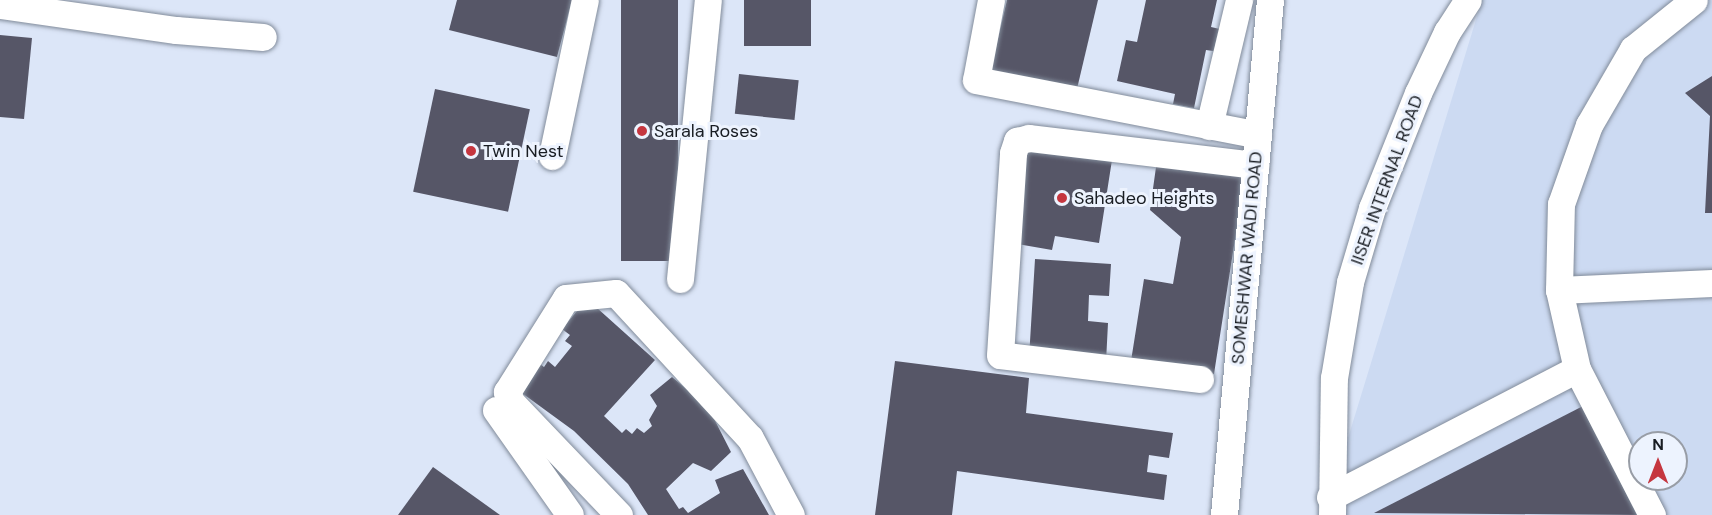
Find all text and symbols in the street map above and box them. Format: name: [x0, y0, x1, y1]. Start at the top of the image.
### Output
street label: IISER INTERNAL ROAD: [1346, 92, 1428, 268]
place label: Sarala Roses: [654, 120, 758, 142]
marker: Sarala Roses: [635, 124, 649, 138]
place label: Twin Nest: [483, 140, 564, 162]
marker: Twin Nest: [464, 144, 478, 158]
street label: SOMESHWAR WADI ROAD: [1227, 151, 1267, 365]
place label: Sahadeo Heights: [1074, 187, 1215, 209]
marker: Sahadeo Heights: [1055, 191, 1069, 205]
north arrow: [1628, 431, 1688, 491]
text: N: [1652, 434, 1664, 455]

